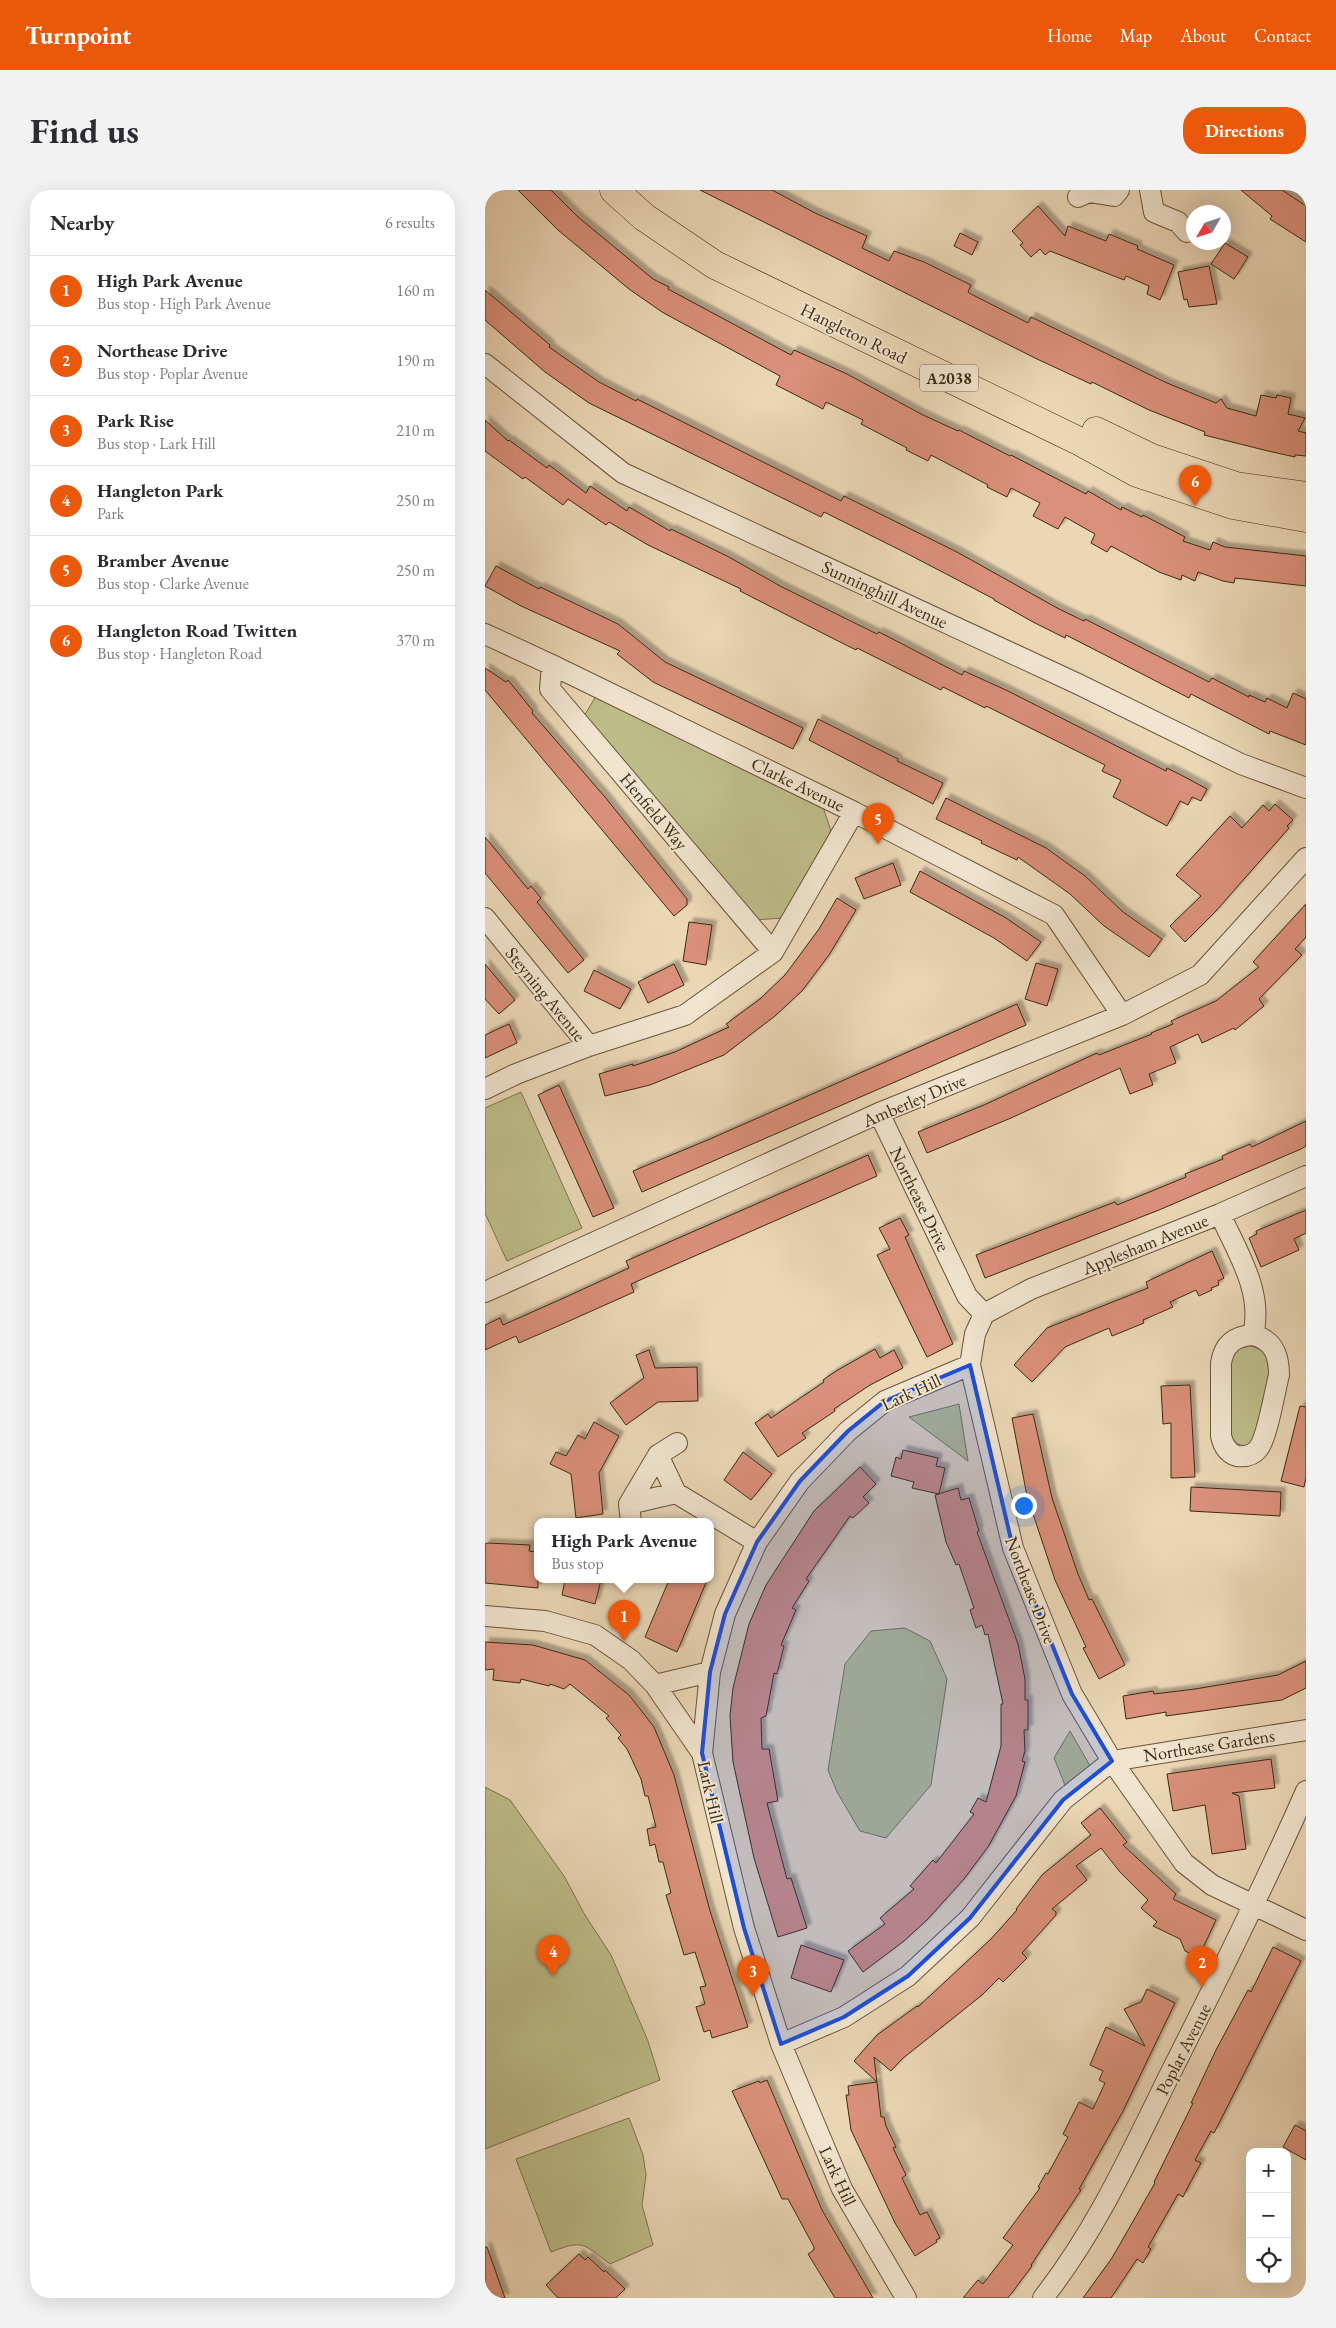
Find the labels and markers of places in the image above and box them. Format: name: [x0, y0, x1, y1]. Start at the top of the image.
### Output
pin: 6: [1179, 465, 1211, 506]
pin: 5: [862, 803, 894, 844]
pin: 1: [608, 1600, 640, 1641]
pin: 4: [537, 1935, 569, 1976]
pin: 2: [1186, 1946, 1218, 1987]
pin: 3: [737, 1955, 769, 1996]

